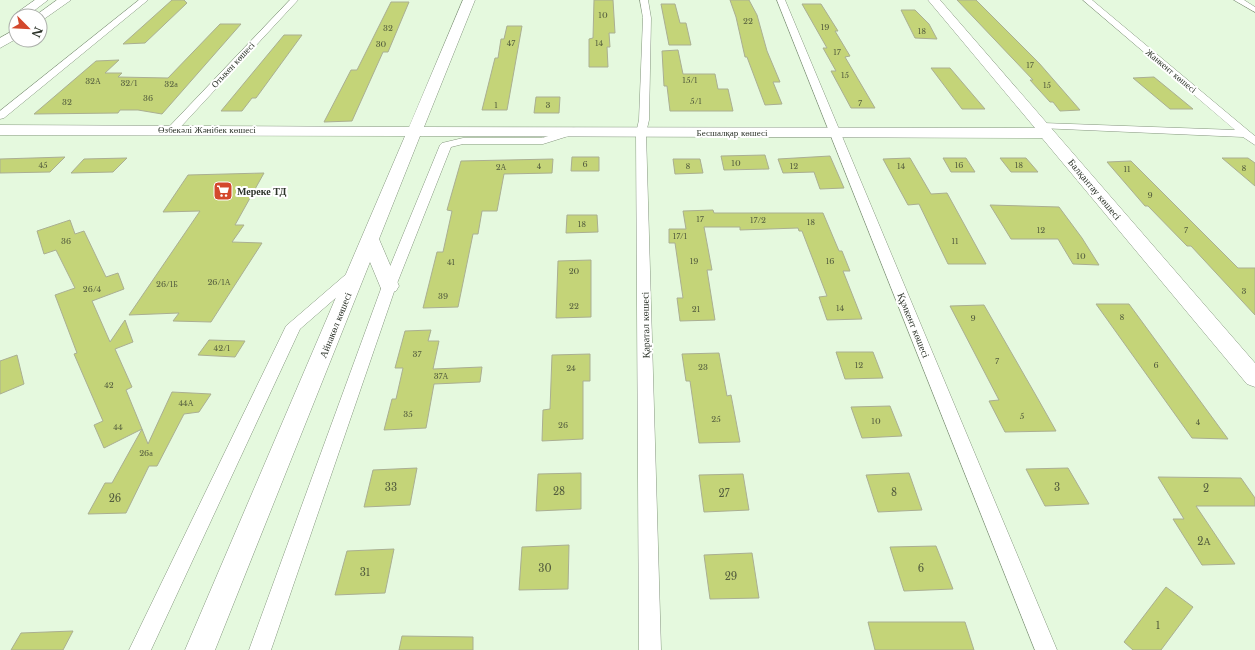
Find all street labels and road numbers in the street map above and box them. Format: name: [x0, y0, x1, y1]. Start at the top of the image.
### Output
street label: Отыкен көшесі: [209, 39, 257, 90]
street label: Жанкент көшесі: [1144, 46, 1199, 95]
street label: Өзбекәлі Жәнібек көшесі: [158, 124, 256, 135]
street label: Бесшалқар көшесі: [697, 127, 768, 138]
street label: Балқантау көшесі: [1065, 156, 1124, 223]
street label: Айнакөл көшесі: [316, 290, 355, 360]
street label: Қаратал көшесі: [638, 291, 653, 358]
street label: Құмкент көшесі: [895, 291, 933, 360]

